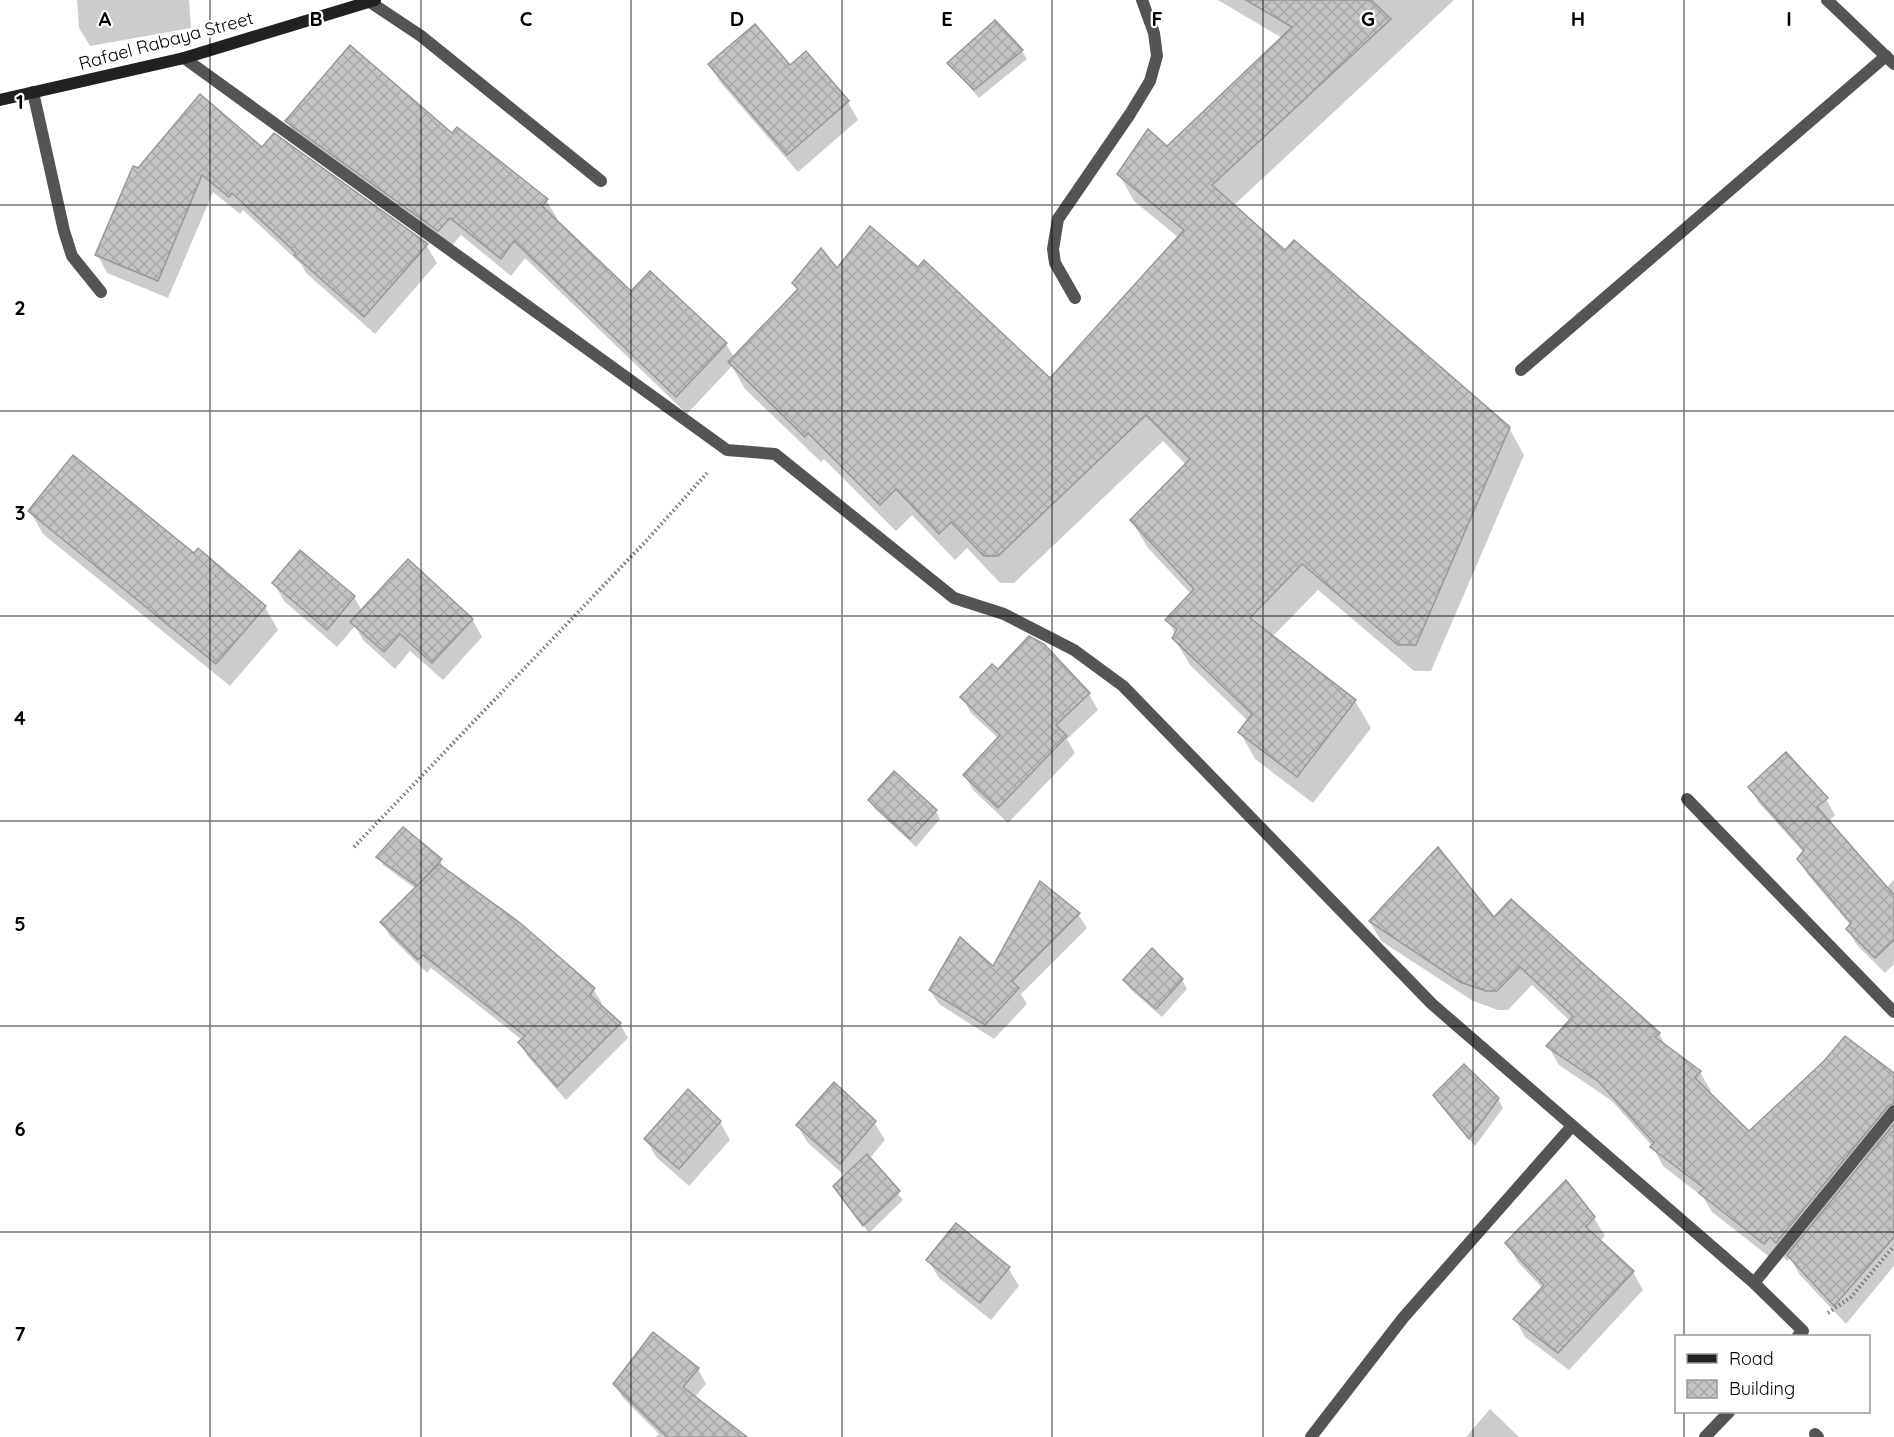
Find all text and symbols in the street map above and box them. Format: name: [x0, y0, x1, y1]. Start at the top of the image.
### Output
street label: Rafael Rabaya Street: [76, 6, 256, 75]
text: A: [99, 6, 112, 31]
text: B: [309, 6, 323, 31]
text: C: [520, 6, 533, 31]
text: D: [730, 6, 744, 31]
text: E: [941, 6, 953, 31]
text: F: [1151, 6, 1163, 31]
text: G: [1361, 6, 1375, 31]
text: H: [1571, 6, 1585, 31]
text: I: [1786, 6, 1792, 31]
text: 1: [16, 89, 24, 114]
text: 2: [14, 295, 26, 320]
text: 3: [15, 500, 25, 525]
text: 4: [14, 705, 26, 730]
text: 5: [14, 911, 26, 936]
text: 6: [14, 1116, 26, 1141]
text: 7: [15, 1321, 26, 1346]
legend: [1675, 1335, 1870, 1413]
text: Road: [1729, 1347, 1774, 1370]
text: Building: [1729, 1377, 1795, 1400]

